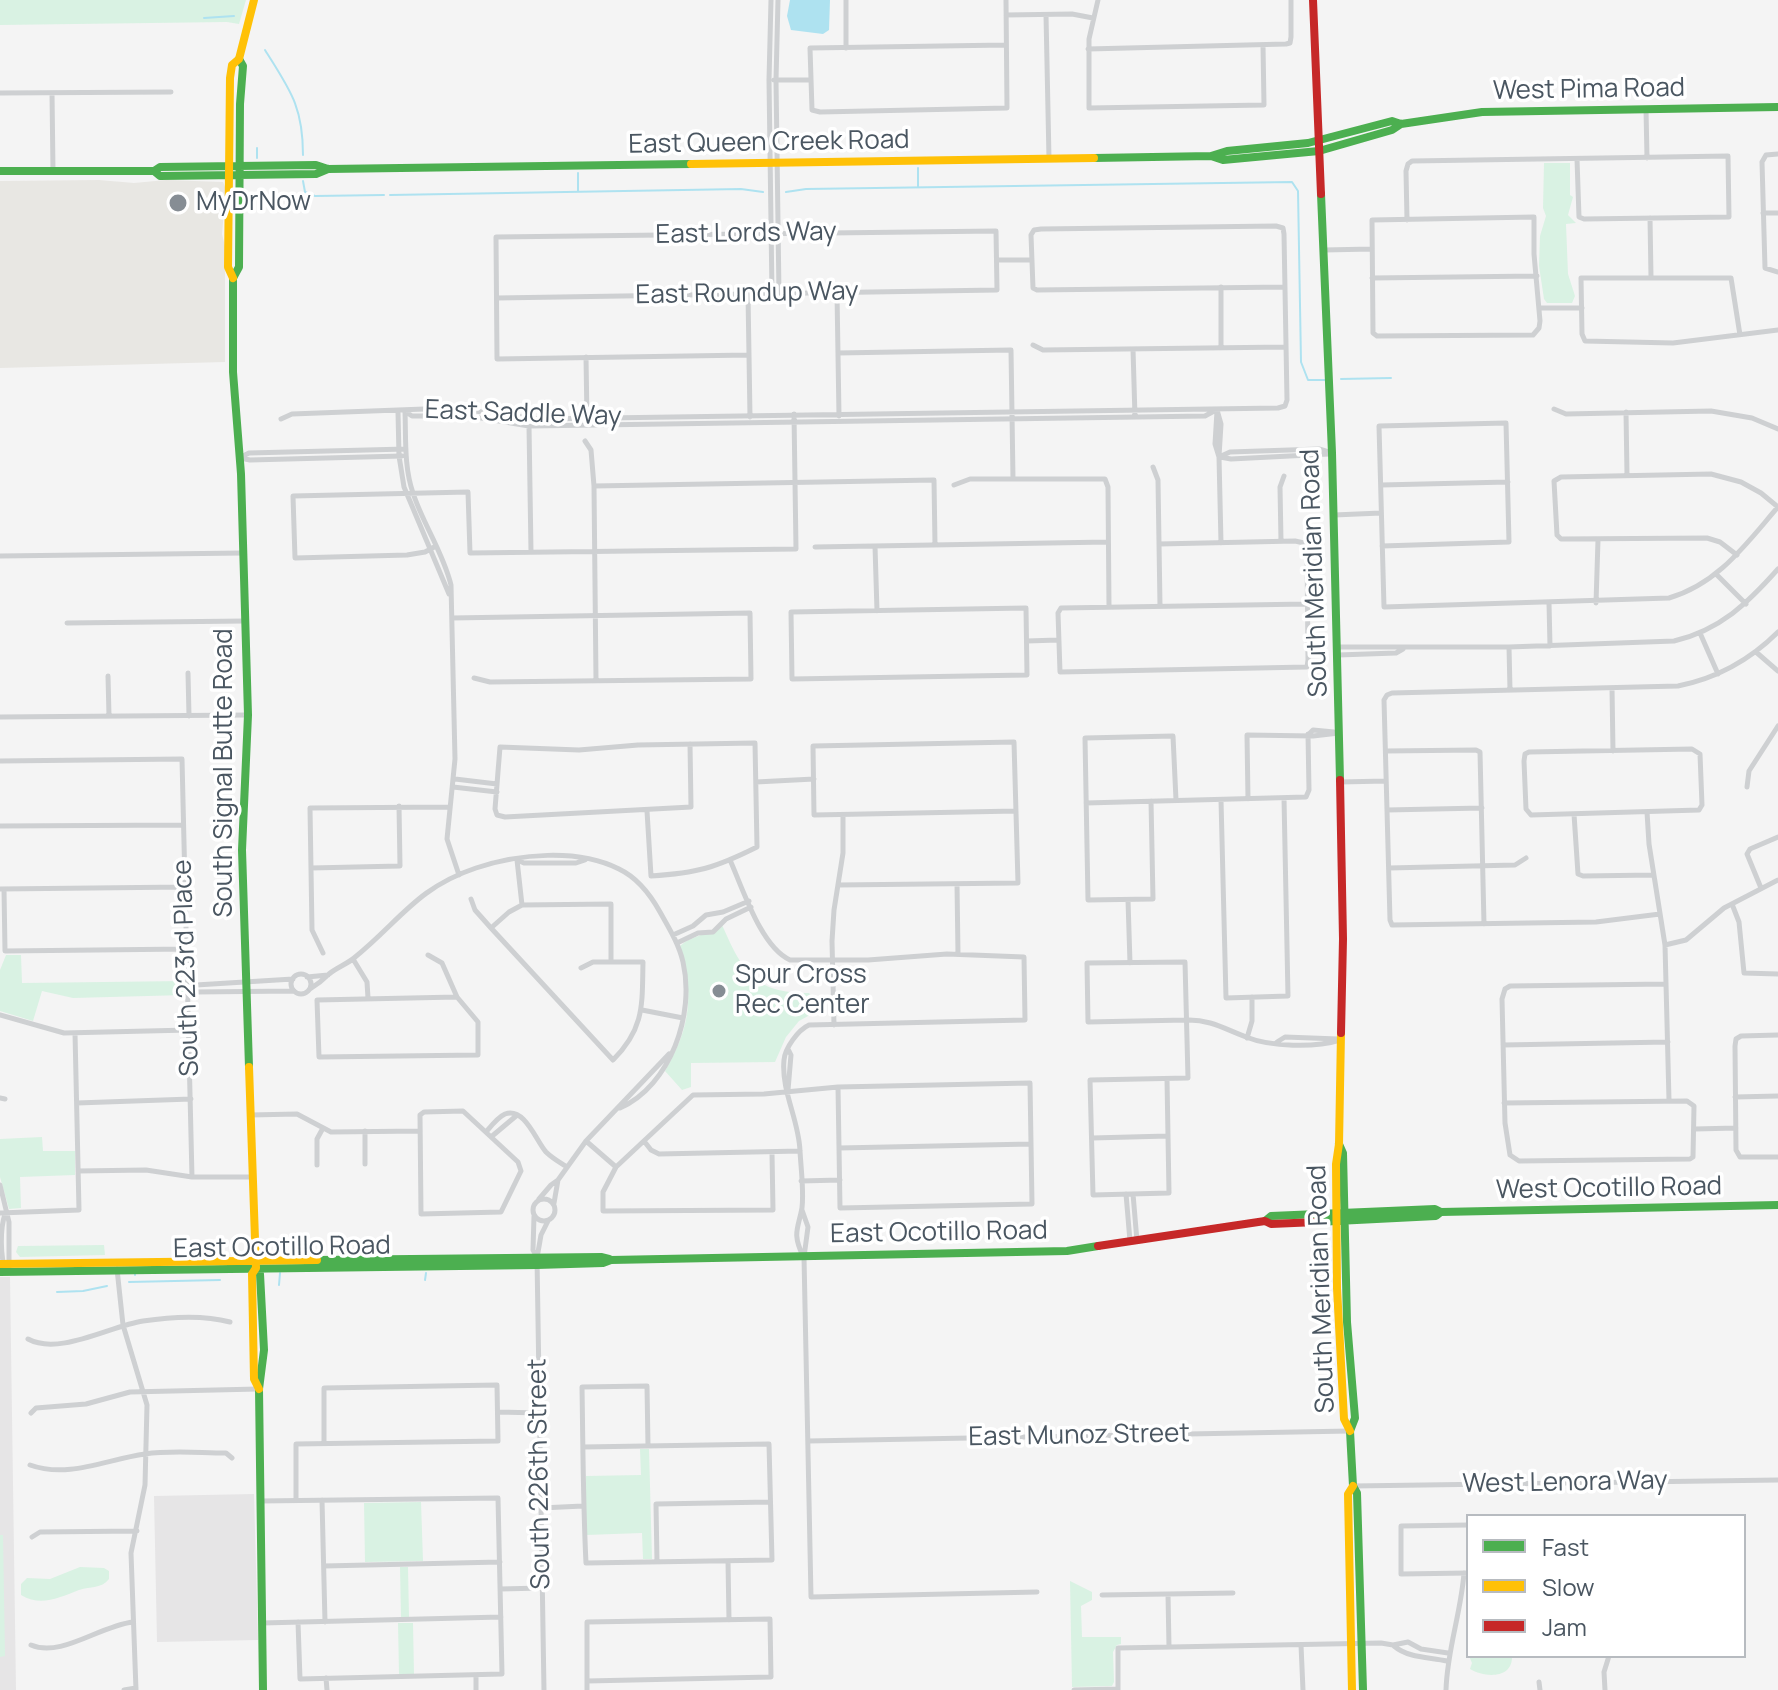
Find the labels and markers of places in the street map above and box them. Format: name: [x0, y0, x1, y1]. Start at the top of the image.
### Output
place label: MyDrNow: [196, 187, 311, 219]
marker: MyDrNow: [167, 192, 189, 214]
place label: Spur Cross Rec Center: [735, 960, 869, 1022]
marker: Spur Cross Rec Center: [710, 982, 728, 1000]

